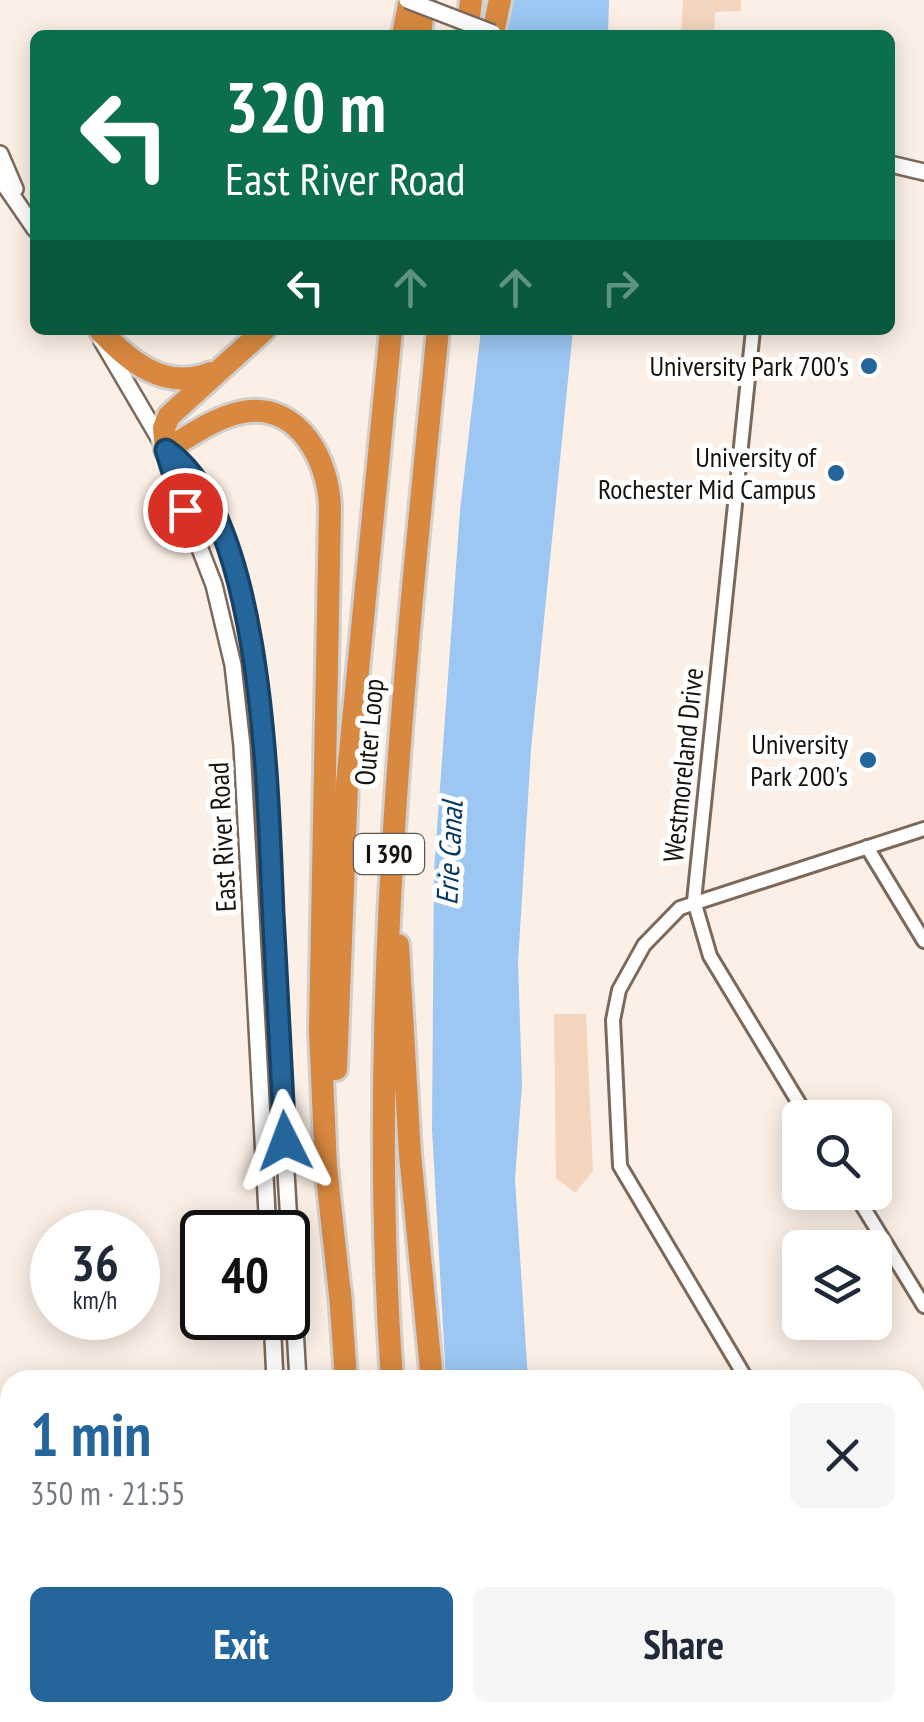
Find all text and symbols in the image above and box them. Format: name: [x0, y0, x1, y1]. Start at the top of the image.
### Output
text: 320 m: [225, 61, 386, 151]
icon: left: [60, 70, 190, 200]
text: East River Road: [225, 149, 465, 207]
icon: left: [278, 260, 333, 315]
icon: ahead: [383, 260, 438, 315]
icon: ahead: [488, 260, 543, 315]
icon: right: [593, 260, 648, 315]
place label: University Park 700's: [649, 347, 849, 384]
marker: University Park 700's: [858, 355, 880, 377]
place label: University of Rochester Mid Campus: [598, 438, 818, 507]
marker: University of Rochester Mid Campus: [825, 462, 847, 484]
pin: [143, 468, 228, 553]
icon: arrive: [158, 483, 213, 538]
street label: Westmoreland Drive: [654, 666, 711, 864]
street label: Outer Loop: [345, 677, 392, 787]
place label: University Park 200's: [750, 725, 848, 794]
marker: University Park 200's: [857, 749, 879, 771]
street label: East River Road: [199, 761, 244, 913]
water label: Erie Canal: [426, 797, 471, 906]
road number: I 390: [354, 834, 424, 874]
position arrow: [233, 1089, 337, 1193]
map controls: [782, 1100, 892, 1340]
button: search: [782, 1100, 892, 1210]
speed limit sign: 40: [180, 1210, 310, 1340]
text: 36: [71, 1230, 119, 1295]
button: layers: [782, 1230, 892, 1340]
text: km/h: [73, 1284, 117, 1316]
text: 1 min: [30, 1395, 151, 1473]
button: close: [790, 1403, 895, 1508]
text: 350 m · 21:55: [30, 1472, 185, 1514]
button: Exit: [30, 1587, 453, 1702]
button: Share: [473, 1587, 895, 1702]

